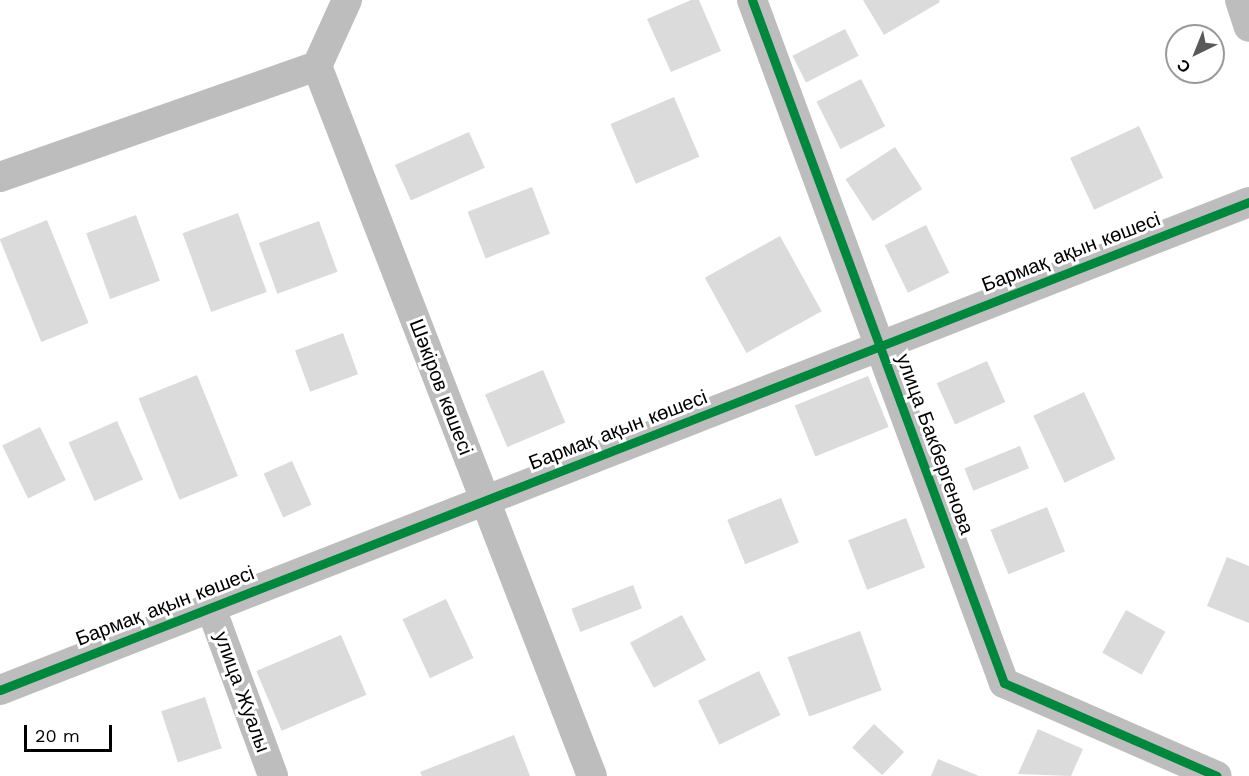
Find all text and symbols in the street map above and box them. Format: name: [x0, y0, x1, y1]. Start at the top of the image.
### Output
north arrow: [1165, 24, 1225, 84]
text: С: [1173, 55, 1194, 77]
street label: Бармақ ақын көшесі: [978, 207, 1164, 297]
street label: Шәкіров көшесі: [404, 316, 478, 458]
street label: улица Бакбергенова: [891, 350, 979, 538]
street label: Бармақ ақын көшесі: [525, 385, 711, 475]
street label: Бармақ ақын көшесі: [72, 561, 258, 651]
street label: улица Жуалы: [209, 628, 275, 756]
scale bar: [27, 713, 116, 751]
text: 20 m: [35, 725, 80, 746]

